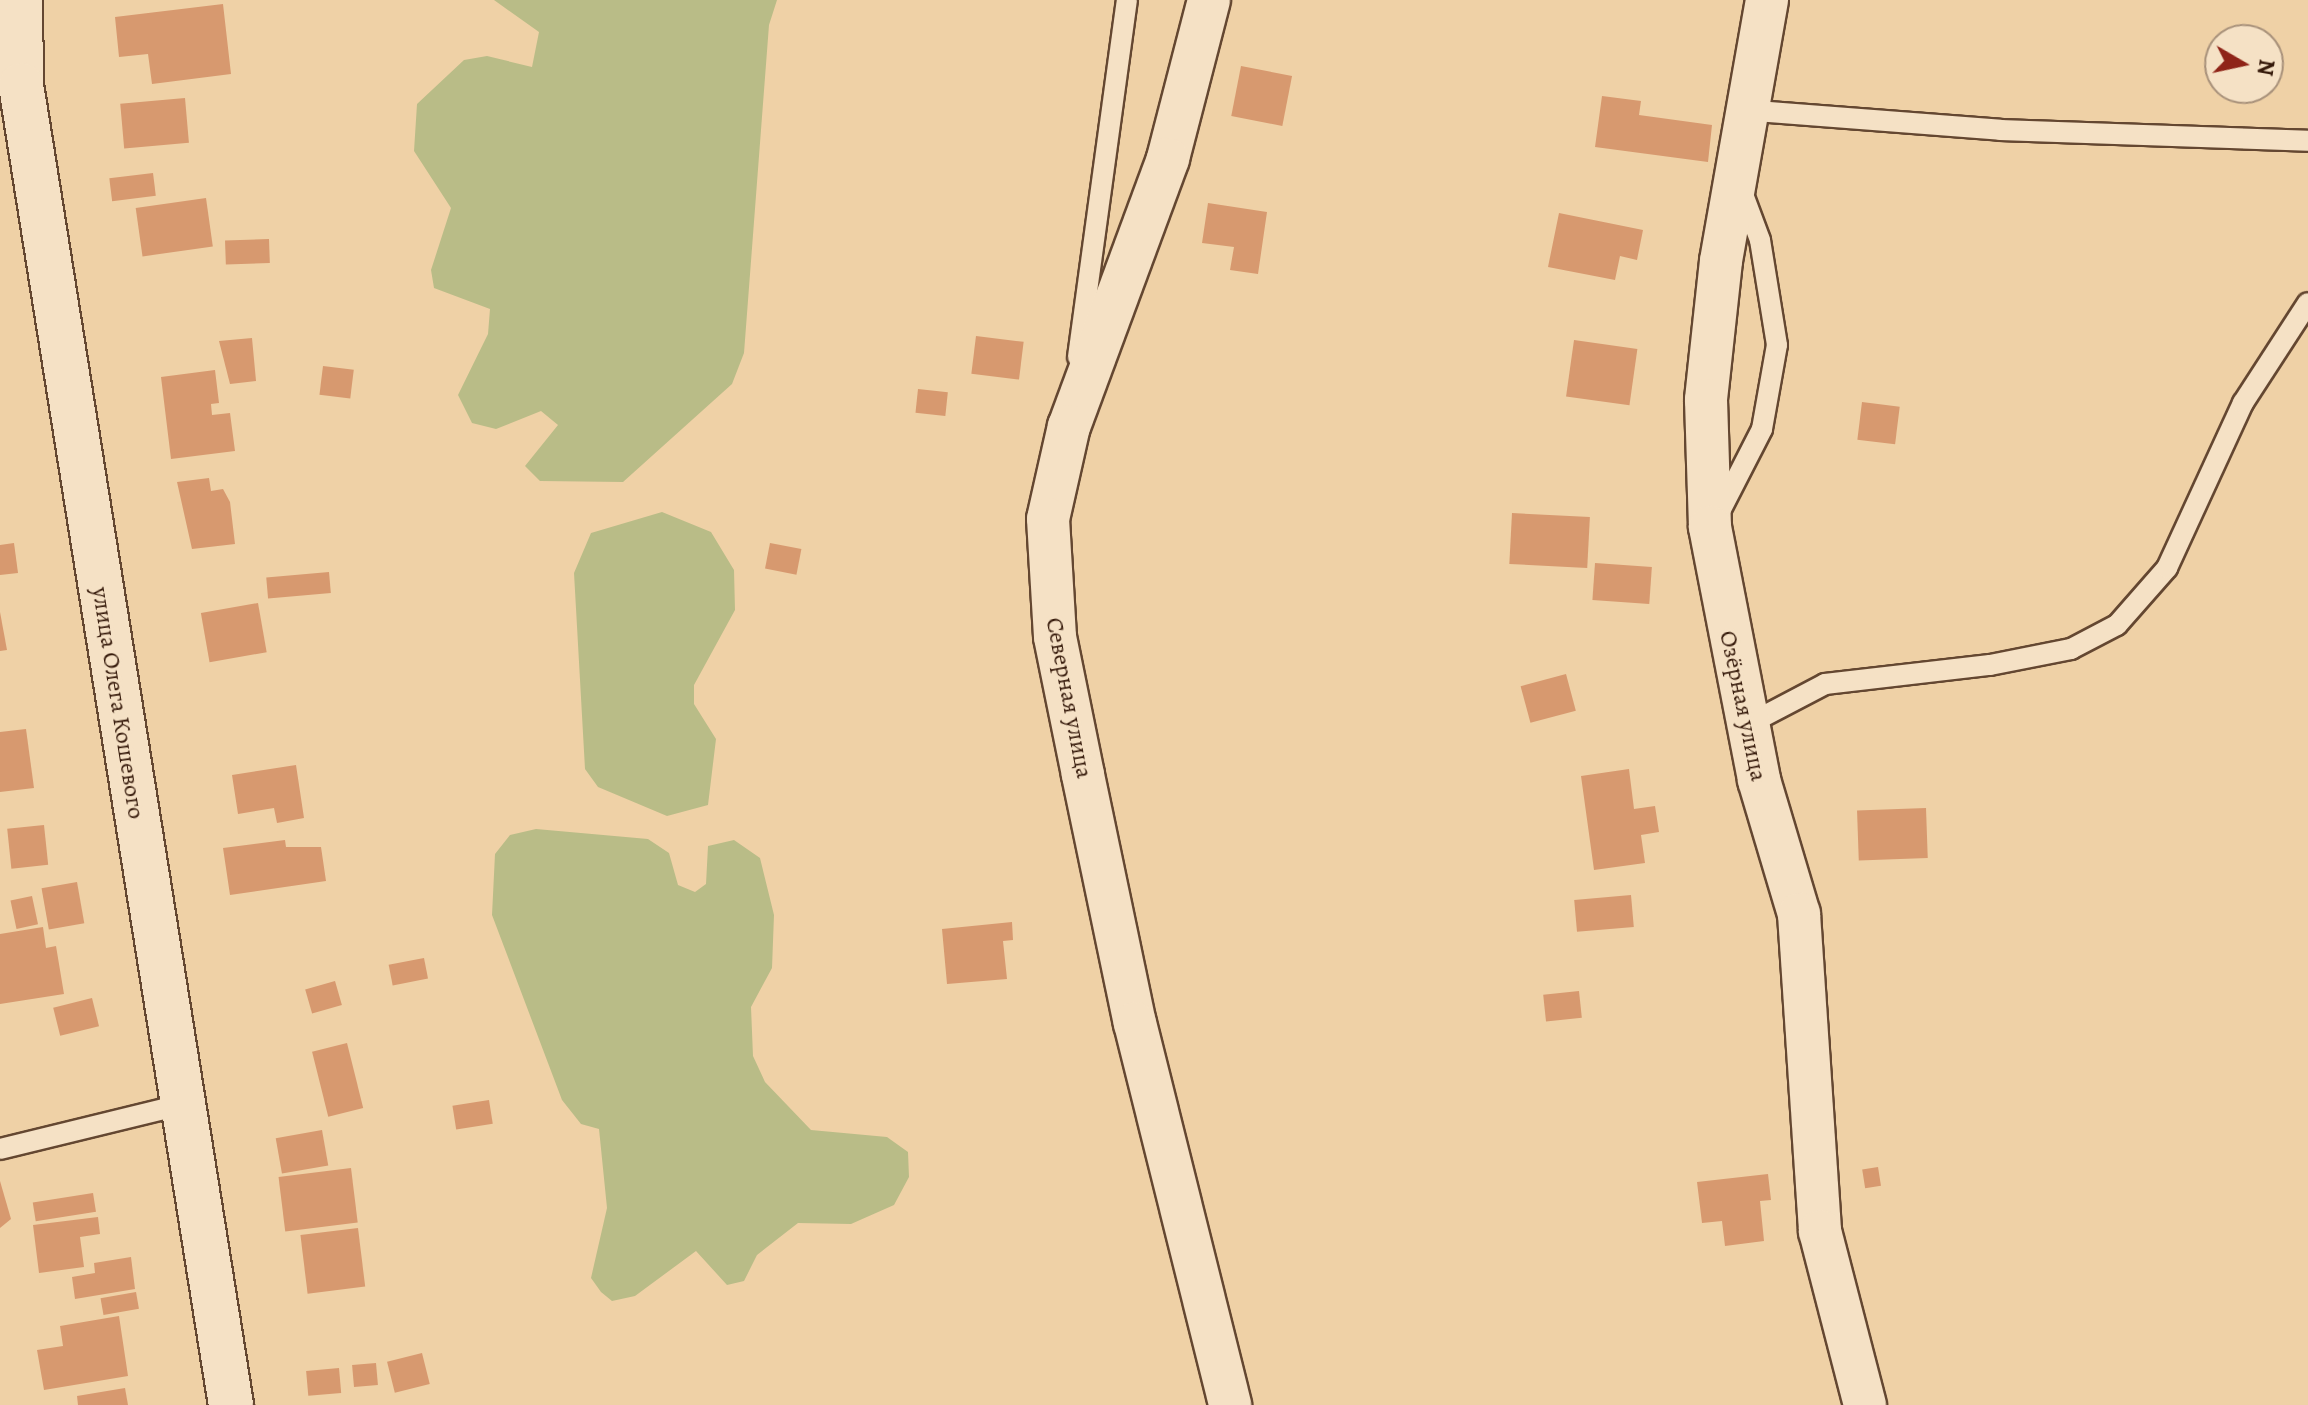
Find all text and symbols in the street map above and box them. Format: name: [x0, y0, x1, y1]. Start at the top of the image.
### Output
north arrow: [2204, 24, 2284, 104]
text: N: [2250, 57, 2282, 78]
street label: улица Олега Кошевого: [85, 585, 151, 821]
street label: Северная улица: [1039, 615, 1099, 781]
street label: Озёрная улица: [1713, 628, 1773, 784]

